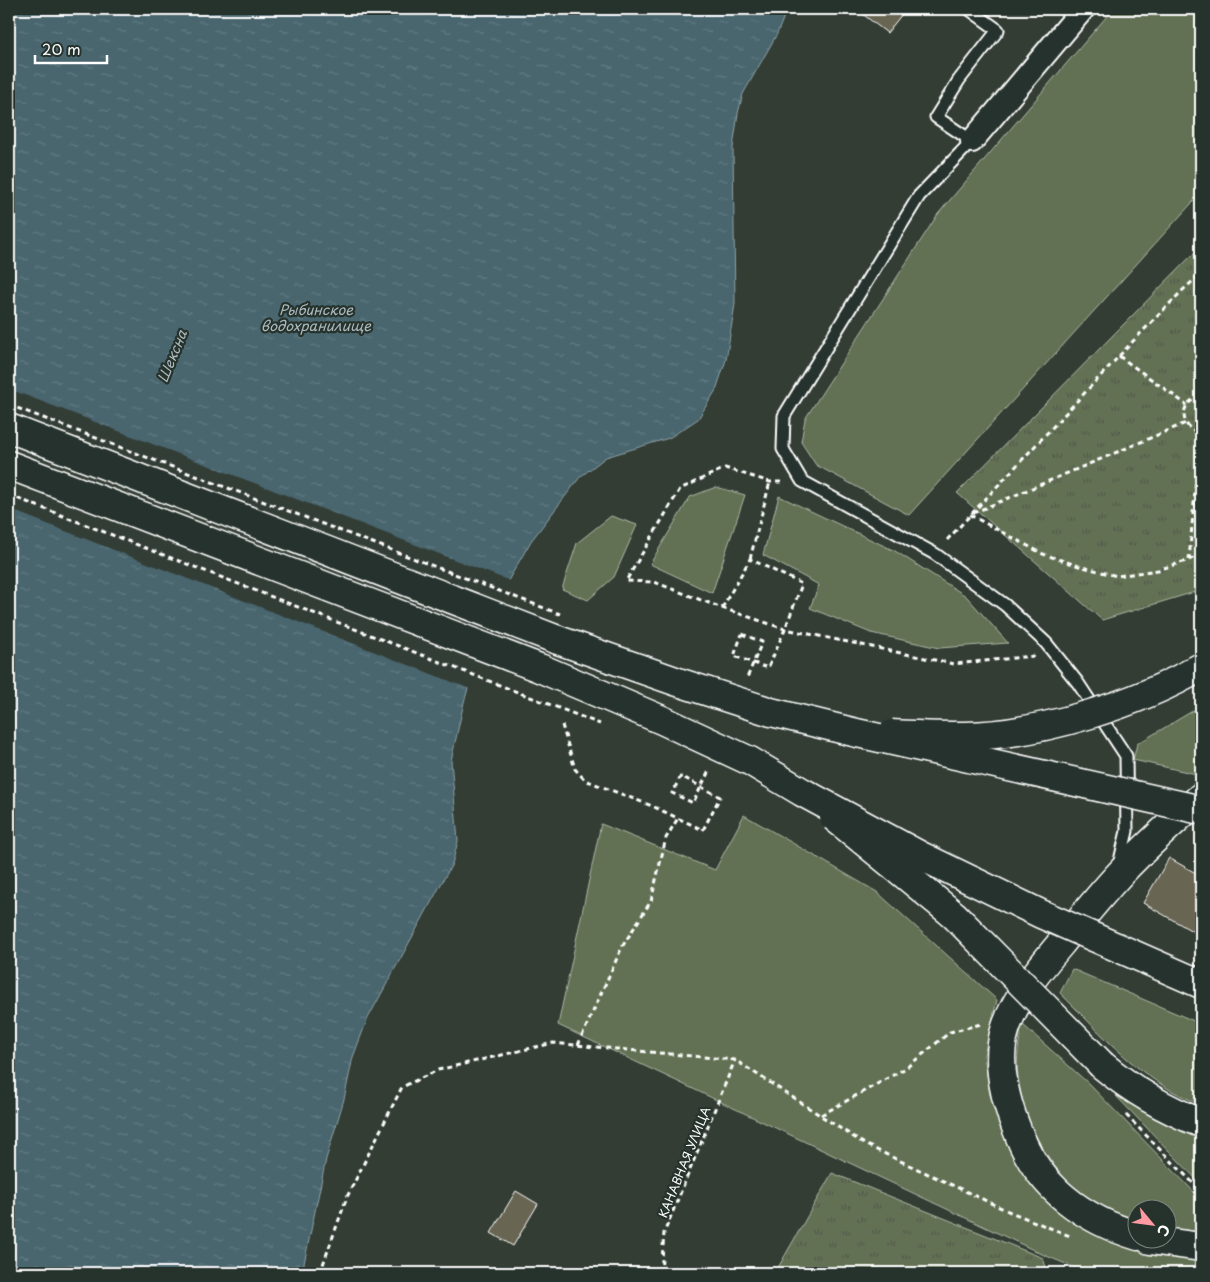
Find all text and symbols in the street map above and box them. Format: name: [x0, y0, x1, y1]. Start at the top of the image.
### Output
scale bar: [35, 32, 108, 64]
text: 20 m: [42, 37, 81, 60]
water label: Рыбинское водохранилище: [261, 299, 372, 336]
water label: Шексна: [152, 325, 192, 385]
street label: КАНАВНАЯ УЛИЦА: [653, 1104, 715, 1220]
north arrow: [1128, 1200, 1178, 1250]
text: С: [1152, 1221, 1176, 1240]

